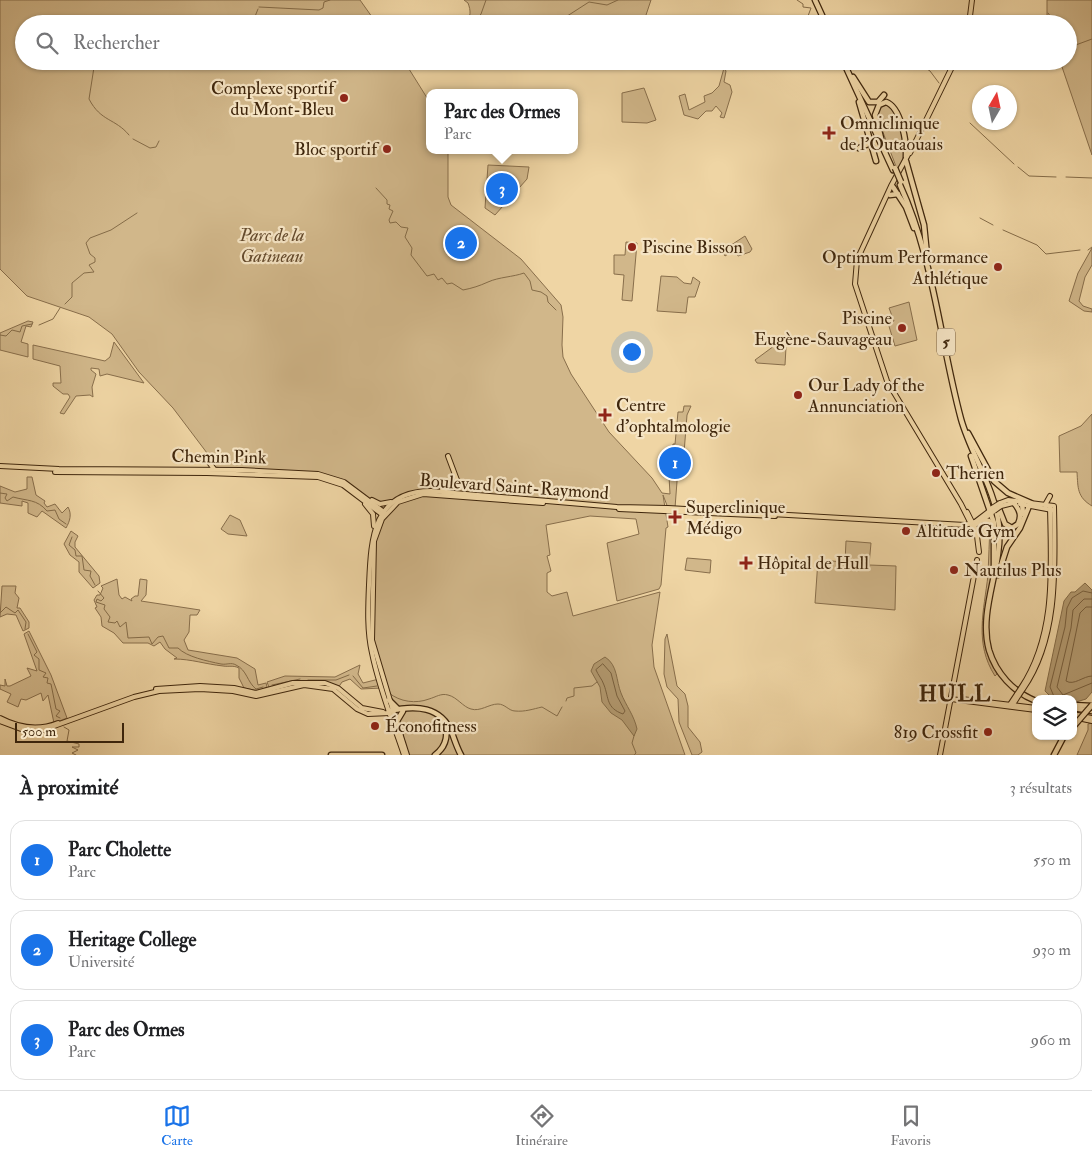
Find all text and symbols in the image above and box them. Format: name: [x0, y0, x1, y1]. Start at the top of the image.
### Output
search box: [15, 15, 1077, 70]
icon: search: [33, 29, 61, 57]
text: Rechercher: [73, 31, 160, 55]
place label: Complexe sportif du Mont-Bleu: [211, 77, 337, 121]
north arrow: [972, 85, 1017, 130]
popup: [426, 89, 578, 154]
marker: Complexe sportif du Mont-Bleu: [338, 92, 350, 104]
text: Parc des Ormes: [444, 100, 560, 124]
place label: Omniclinique de l'Outaouais: [840, 112, 943, 156]
text: Parc: [444, 124, 472, 144]
marker: Omniclinique de l'Outaouais: [822, 126, 836, 140]
place label: Bloc sportif: [294, 138, 380, 161]
marker: Bloc sportif: [381, 143, 393, 155]
pin: 3: [486, 170, 518, 208]
park label: Parc de la Gatineau: [239, 224, 304, 268]
pin: 2: [445, 224, 477, 262]
place label: Piscine Bisson: [642, 236, 743, 259]
marker: Piscine Bisson: [626, 241, 638, 253]
place label: Optimum Performance Athlétique: [822, 246, 988, 290]
marker: Optimum Performance Athlétique: [992, 261, 1004, 273]
place label: Piscine Eugène-Sauvageau: [754, 307, 892, 351]
marker: Piscine Eugène-Sauvageau: [896, 322, 908, 334]
road number: 5: [937, 328, 955, 356]
your location: [619, 339, 645, 365]
place label: Our Lady of the Annunciation: [807, 374, 925, 418]
marker: Our Lady of the Annunciation: [792, 389, 804, 401]
place label: Centre d'ophtalmologie: [616, 394, 731, 438]
marker: Centre d'ophtalmologie: [598, 408, 612, 422]
pin: 1: [659, 444, 691, 482]
street label: Chemin Pink: [171, 445, 267, 469]
place label: Therien: [946, 462, 1005, 485]
marker: Therien: [930, 467, 942, 479]
street label: Boulevard Saint-Raymond: [419, 469, 610, 505]
place label: Superclinique Médigo: [686, 496, 786, 540]
marker: Superclinique Médigo: [668, 510, 682, 524]
place label: Altitude Gym: [915, 520, 1015, 543]
marker: Altitude Gym: [900, 525, 912, 537]
place label: Hôpital de Hull: [757, 552, 869, 575]
marker: Hôpital de Hull: [739, 556, 753, 570]
place label: Nautilus Plus: [964, 559, 1061, 582]
marker: Nautilus Plus: [948, 564, 960, 576]
district label: HULL: [919, 680, 991, 708]
map controls: [1032, 695, 1077, 740]
button: layers: [1032, 695, 1077, 740]
place label: Éconofitness: [385, 715, 477, 738]
scale bar: [15, 720, 124, 743]
marker: Éconofitness: [369, 720, 381, 732]
place label: 819 Crossfit: [894, 721, 978, 744]
text: 500 m: [22, 723, 56, 740]
marker: 819 Crossfit: [982, 726, 994, 738]
text: À proximité: [20, 774, 118, 801]
text: 3 résultats: [1010, 778, 1072, 798]
text: Parc Cholette: [68, 838, 171, 862]
text: 1: [34, 850, 40, 870]
text: 550 m: [1033, 850, 1071, 870]
text: Parc: [68, 862, 96, 882]
text: Heritage College: [68, 928, 196, 952]
text: 2: [33, 940, 41, 960]
text: 930 m: [1033, 940, 1071, 960]
text: Université: [68, 952, 134, 972]
text: Parc des Ormes: [68, 1018, 185, 1042]
text: 3: [34, 1030, 40, 1050]
text: 960 m: [1031, 1030, 1071, 1050]
text: Parc: [68, 1042, 96, 1062]
tab: Carte: [161, 1102, 193, 1149]
tab: Itinéraire: [515, 1102, 568, 1149]
tab: Favoris: [890, 1102, 931, 1149]

